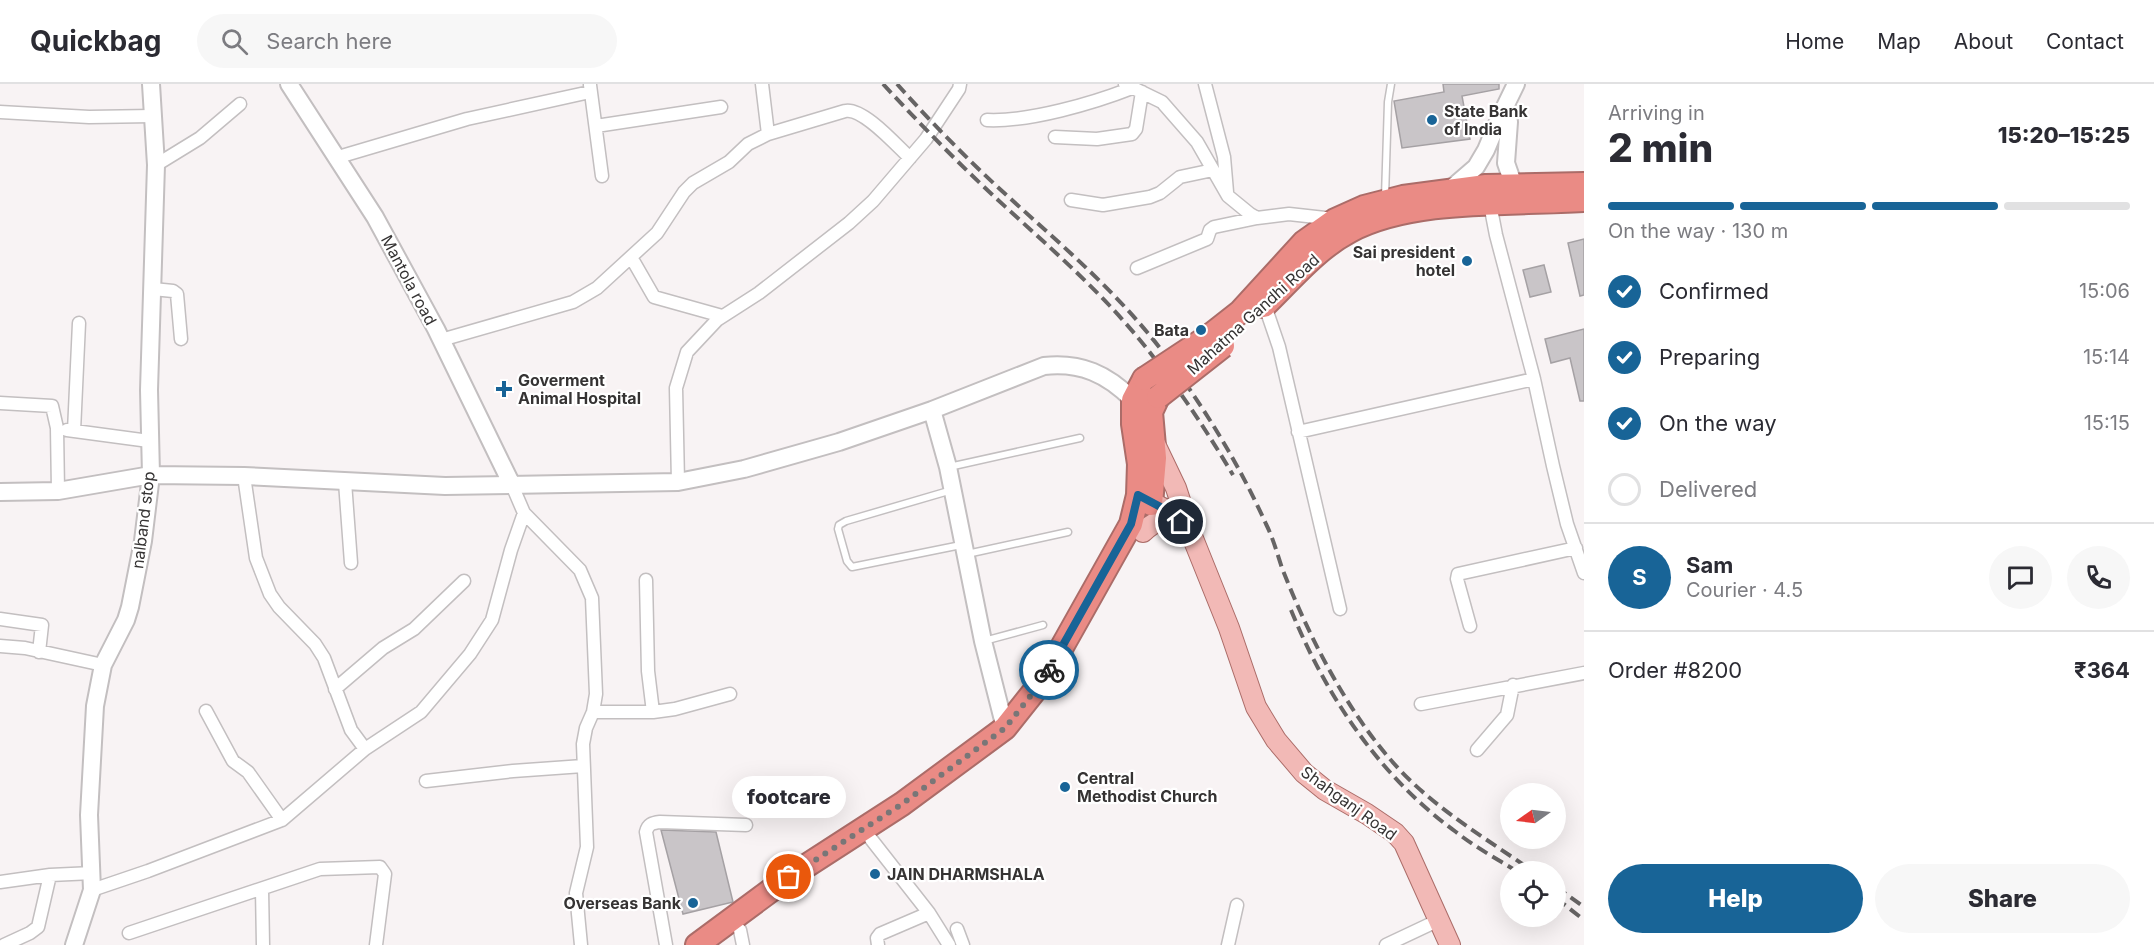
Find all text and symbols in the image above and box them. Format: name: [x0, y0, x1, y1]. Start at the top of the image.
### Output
search box: [197, 14, 617, 68]
text: Quickbag: [30, 24, 161, 58]
icon: search: [218, 25, 251, 58]
text: Search here: [266, 28, 392, 54]
text: Home: [1785, 29, 1844, 54]
text: Map: [1877, 29, 1921, 54]
text: About: [1954, 29, 2013, 54]
text: Contact: [2046, 29, 2124, 54]
place label: State Bank of India: [1444, 101, 1529, 139]
text: Arriving in: [1608, 101, 1705, 125]
marker: State Bank of India: [1425, 113, 1439, 127]
text: 15:20–15:25: [1998, 122, 2130, 148]
text: 2 min: [1608, 124, 1713, 171]
text: On the way · 130 m: [1608, 219, 1788, 243]
street label: Mantola road: [377, 232, 441, 328]
place label: Sai president hotel: [1353, 242, 1455, 280]
street label: Mahatma Gandhi Road: [1183, 249, 1323, 379]
marker: Sai president hotel: [1460, 254, 1474, 268]
icon: check: [1608, 275, 1641, 308]
text: Confirmed: [1659, 278, 1769, 304]
text: 15:06: [2079, 279, 2130, 303]
place label: Bata: [1154, 320, 1189, 340]
marker: Bata: [1194, 323, 1208, 337]
icon: check: [1608, 341, 1641, 374]
text: Preparing: [1659, 344, 1760, 370]
text: 15:14: [2083, 345, 2130, 369]
place label: Goverment Animal Hospital: [518, 370, 641, 408]
marker: Goverment Animal Hospital: [495, 380, 513, 398]
icon: check: [1608, 407, 1641, 440]
text: On the way: [1659, 410, 1777, 436]
text: 15:15: [2084, 411, 2130, 435]
street label: nalband stop: [127, 470, 159, 570]
text: Delivered: [1659, 476, 1757, 502]
pin: [1155, 496, 1206, 547]
icon: home: [1164, 505, 1197, 538]
button: chat: [1989, 546, 2052, 609]
button: phone: [2067, 546, 2130, 609]
text: Sam: [1686, 552, 1733, 578]
text: S: [1632, 564, 1647, 590]
text: Courier · 4.5: [1686, 578, 1803, 602]
courier: [1019, 640, 1079, 700]
icon: bike: [1033, 654, 1066, 687]
text: Order #8200: [1608, 657, 1742, 683]
text: ₹364: [2074, 657, 2130, 683]
street label: Shahganj Road: [1297, 762, 1401, 844]
place label: Central Methodist Church: [1077, 768, 1217, 806]
callout: footcare: [732, 775, 846, 817]
marker: Central Methodist Church: [1058, 780, 1072, 794]
north arrow: [1500, 783, 1566, 849]
map controls: [1500, 783, 1566, 927]
text: footcare: [747, 785, 831, 809]
pin: [763, 851, 814, 902]
icon: bag: [772, 860, 805, 893]
button: locate: [1500, 861, 1566, 927]
place label: JAIN DHARMSHALA: [887, 864, 1045, 884]
button: Help: [1608, 864, 1863, 933]
button: Share: [1875, 864, 2130, 933]
marker: JAIN DHARMSHALA: [868, 867, 882, 881]
place label: Overseas Bank: [564, 893, 682, 913]
marker: Overseas Bank: [686, 896, 700, 910]

